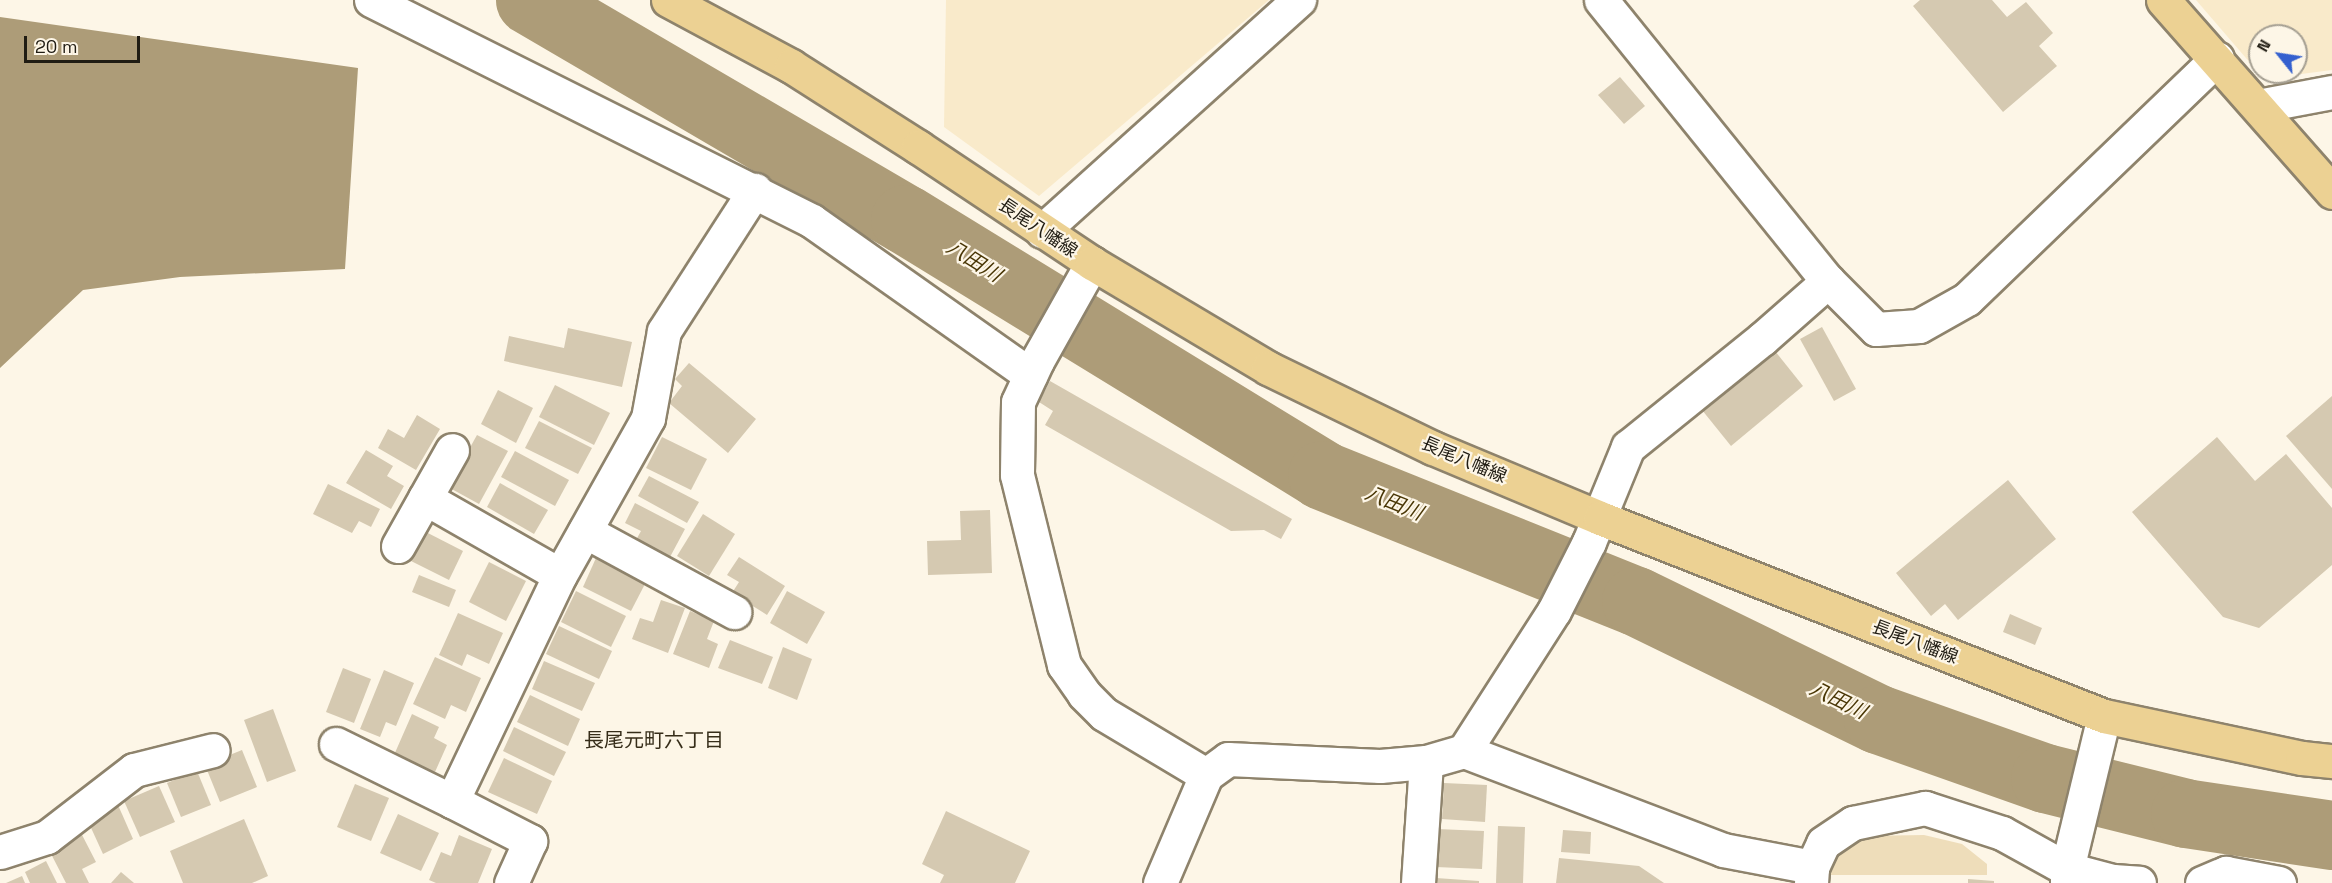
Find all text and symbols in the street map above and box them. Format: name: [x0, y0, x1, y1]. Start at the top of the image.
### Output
scale bar: [27, 24, 142, 62]
north arrow: [2248, 24, 2308, 84]
text: 20 m: [35, 35, 78, 58]
text: N: [2252, 36, 2275, 56]
street label: 長尾八幡線: [995, 194, 1081, 262]
water label: 八田川: [942, 235, 1006, 287]
street label: 長尾八幡線: [1418, 432, 1510, 488]
water label: 八田川: [1362, 481, 1426, 525]
street label: 長尾八幡線: [1869, 616, 1961, 668]
water label: 八田川: [1806, 676, 1870, 724]
district label: 長尾元町六丁目: [584, 728, 724, 752]

